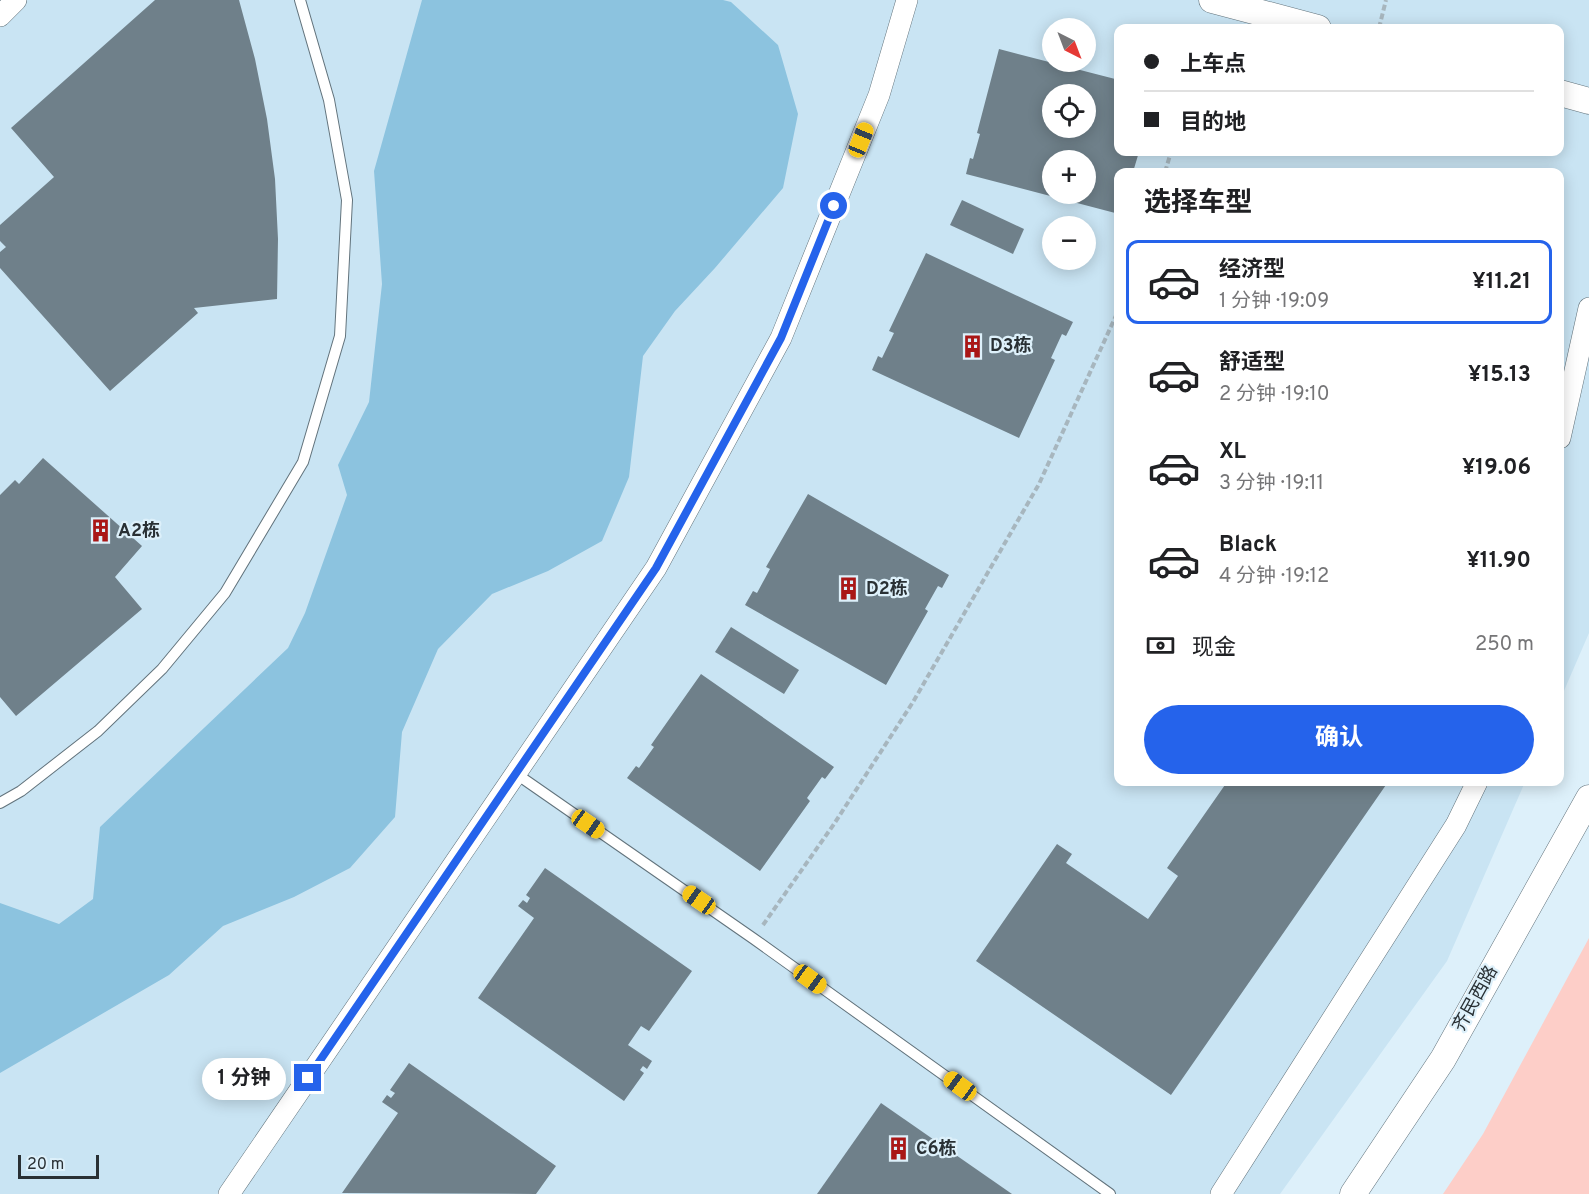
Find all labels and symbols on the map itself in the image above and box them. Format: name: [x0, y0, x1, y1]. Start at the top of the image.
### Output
north arrow: [1042, 18, 1096, 72]
car: [846, 120, 876, 160]
route start: [820, 192, 847, 219]
building icon: D3栋: [959, 333, 985, 359]
place label: D3栋: [990, 335, 1032, 358]
building icon: A2栋: [87, 518, 113, 544]
place label: A2栋: [118, 520, 160, 543]
building icon: D2栋: [835, 576, 861, 602]
place label: D2栋: [866, 578, 908, 601]
car: [568, 806, 608, 842]
car: [679, 882, 719, 918]
car: [790, 961, 830, 997]
street label: 齐民西路: [1448, 962, 1504, 1036]
callout: 1 分钟: [203, 1057, 287, 1099]
route end: [294, 1064, 321, 1091]
car: [940, 1068, 980, 1104]
building icon: C6栋: [885, 1136, 911, 1162]
place label: C6栋: [916, 1138, 957, 1161]
scale bar: [18, 1152, 99, 1180]

